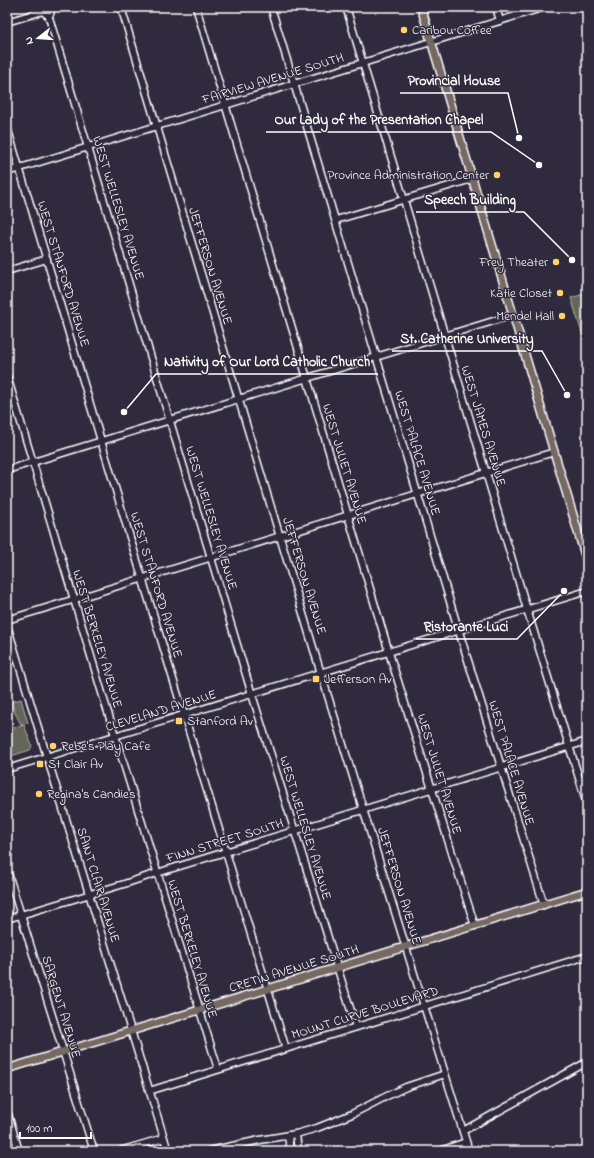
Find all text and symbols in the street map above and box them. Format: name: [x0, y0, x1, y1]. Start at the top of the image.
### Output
north arrow: [18, 18, 58, 58]
place label: Caribou Coffee: [412, 21, 492, 40]
marker: Caribou Coffee: [399, 25, 409, 35]
text: N: [21, 35, 38, 47]
street label: FAIRVIEW AVENUE SOUTH: [199, 48, 346, 110]
callout: Provincial House: [400, 67, 508, 93]
text: Provincial House: [408, 71, 501, 92]
callout: Our Lady of the Presentation Chapel: [266, 106, 491, 132]
text: Our Lady of the Presentation Chapel: [275, 110, 484, 133]
street label: WEST WELLESLEY AVENUE: [87, 134, 149, 282]
place label: Province Administration Center: [328, 166, 490, 185]
marker: Province Administration Center: [492, 170, 502, 180]
callout: Speech Building: [416, 186, 524, 212]
text: Speech Building: [424, 190, 516, 213]
street label: WEST STANFORD AVENUE: [32, 199, 94, 349]
street label: JEFFERSON AVENUE: [183, 205, 237, 327]
place label: Frey Theater: [479, 253, 549, 273]
marker: Frey Theater: [551, 257, 561, 267]
place label: Katie Closet: [490, 284, 553, 303]
marker: Katie Closet: [555, 288, 565, 298]
place label: Mendel Hall: [496, 307, 554, 326]
marker: Mendel Hall: [557, 311, 567, 321]
callout: St. Catherine University: [392, 325, 542, 351]
text: St. Catherine University: [400, 329, 534, 352]
callout: Nativity of Our Lord Catholic Church: [156, 348, 378, 374]
text: Nativity of Our Lord Catholic Church: [164, 352, 370, 375]
street label: WEST JAMES AVENUE: [456, 363, 510, 489]
street label: WEST PALACE AVENUE: [389, 388, 445, 518]
street label: WEST JULIET AVENUE: [317, 402, 371, 527]
street label: WEST WELLESLEY AVENUE: [180, 444, 242, 592]
street label: WEST STANFORD AVENUE: [125, 510, 187, 660]
street label: JEFFERSON AVENUE: [277, 515, 331, 637]
street label: WEST BERKELEY AVENUE: [67, 567, 127, 711]
callout: Ristorante Luci: [416, 613, 517, 639]
text: Ristorante Luci: [423, 617, 509, 638]
place label: Jefferson Av: [324, 670, 392, 689]
marker: Jefferson Av: [311, 674, 321, 684]
street label: CLEVELAND AVENUE: [103, 685, 219, 737]
street label: WEST PALACE AVENUE: [483, 698, 539, 828]
place label: Stanford Av: [187, 712, 254, 731]
street label: WEST JULIET AVENUE: [412, 712, 466, 837]
marker: Stanford Av: [174, 716, 184, 726]
place label: Rebe's Play Cafe: [61, 737, 151, 757]
marker: Rebe's Play Cafe: [48, 741, 58, 751]
street label: WEST WELLESLEY AVENUE: [274, 754, 336, 902]
place label: St Clair Av: [48, 755, 104, 774]
marker: St Clair Av: [35, 759, 45, 769]
place label: Regina's Candies: [47, 785, 136, 805]
marker: Regina's Candies: [34, 789, 44, 799]
street label: FINN STREET SOUTH: [163, 814, 286, 868]
street label: SAINT CLAIR AVENUE: [71, 825, 125, 945]
street label: JEFFERSON AVENUE: [372, 825, 426, 947]
street label: WEST BERKELEY AVENUE: [162, 877, 222, 1021]
street label: CRETIN AVENUE SOUTH: [227, 940, 361, 998]
street label: SARGENT AVENUE: [36, 954, 86, 1061]
street label: MOUNT CURVE BOULEVARD: [289, 982, 441, 1044]
scale bar: [20, 1114, 91, 1140]
text: 100 m: [26, 1120, 53, 1138]

